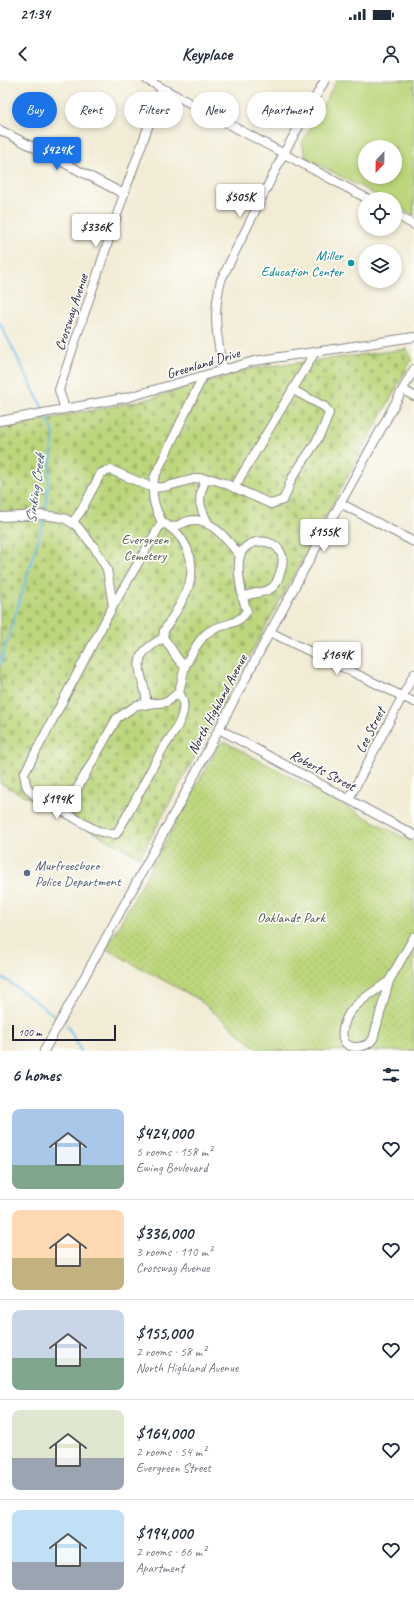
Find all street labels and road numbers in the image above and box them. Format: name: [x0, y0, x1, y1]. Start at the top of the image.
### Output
street label: Crossway Avenue: [51, 270, 92, 352]
street label: Greenland Drive: [164, 344, 243, 383]
street label: North Highland Avenue: [184, 650, 251, 757]
street label: Lee Street: [352, 703, 390, 756]
street label: Roberts Street: [287, 746, 359, 795]

